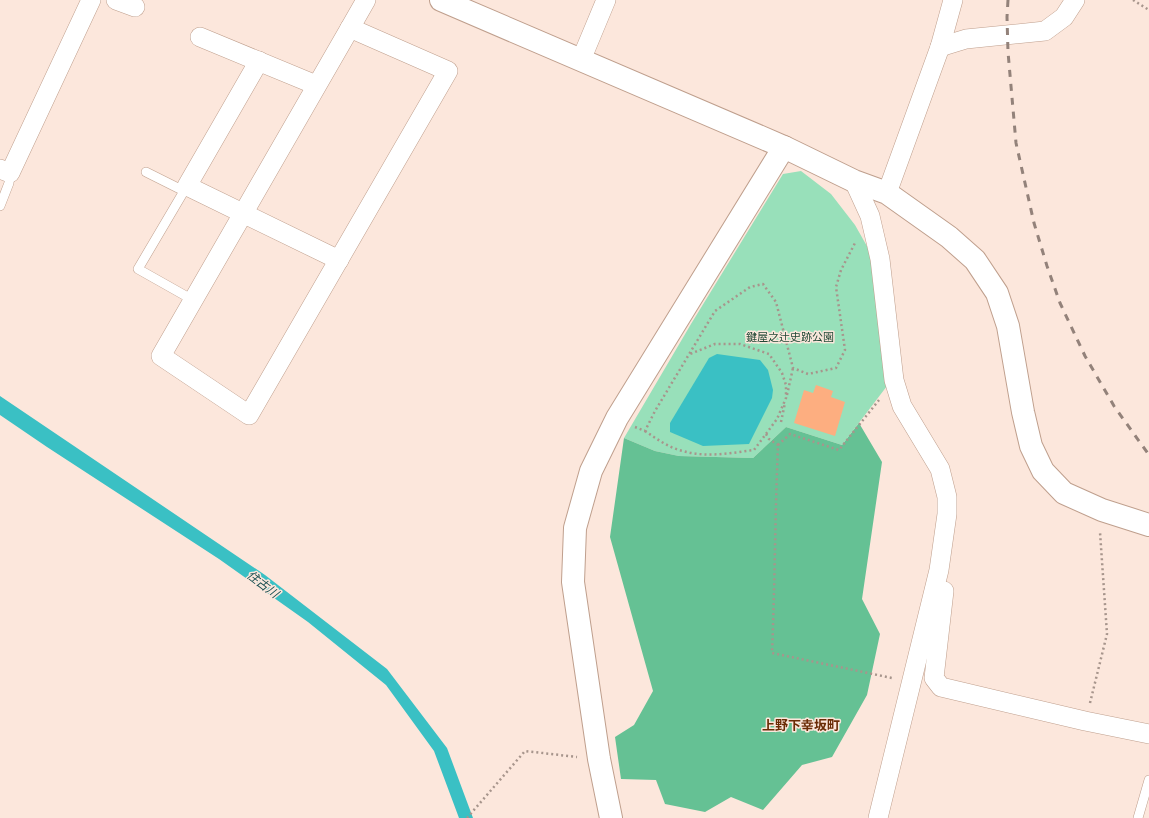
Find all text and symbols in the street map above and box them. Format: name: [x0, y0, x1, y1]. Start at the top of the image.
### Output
park label: 鍵屋之辻史跡公園: [746, 329, 834, 344]
water label: 住古川: [244, 566, 284, 603]
district label: 上野下幸坂町: [762, 716, 840, 734]

